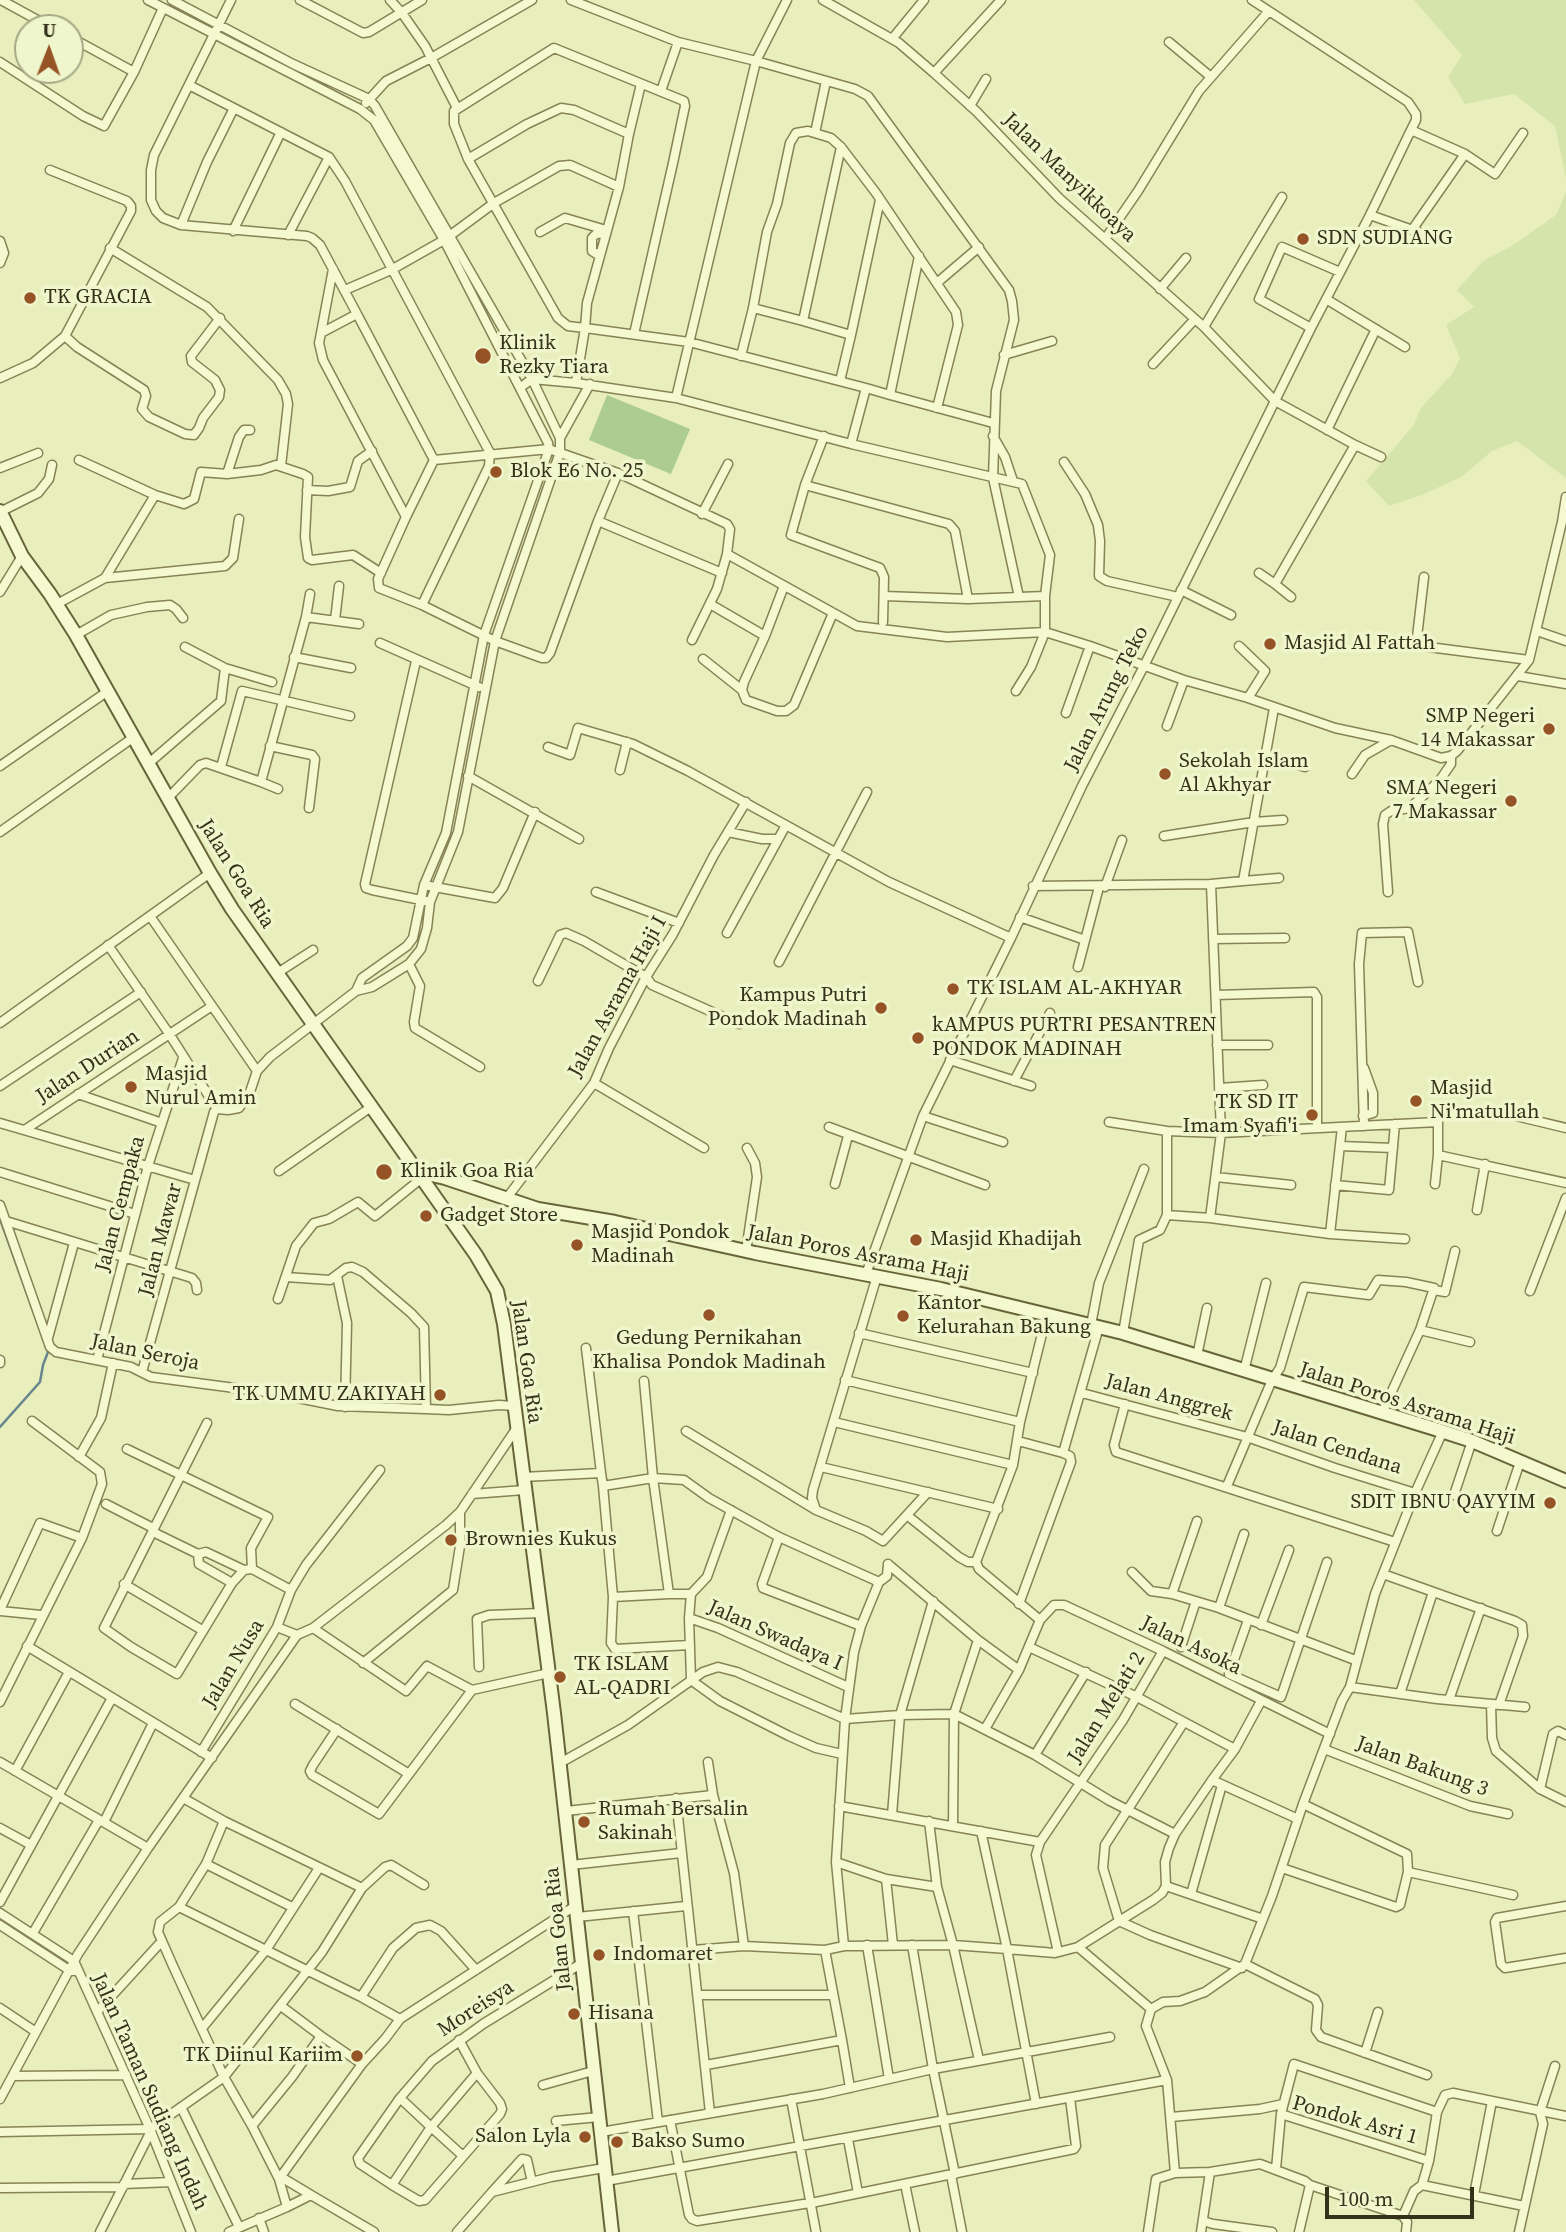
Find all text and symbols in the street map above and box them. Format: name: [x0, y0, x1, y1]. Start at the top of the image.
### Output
north arrow: [14, 14, 84, 84]
text: U: [42, 17, 56, 43]
street label: Jalan Manyikkoaya: [997, 108, 1141, 248]
place label: SDN SUDIANG: [1317, 226, 1452, 252]
marker: SDN SUDIANG: [1295, 231, 1311, 247]
place label: TK GRACIA: [44, 285, 152, 311]
marker: TK GRACIA: [22, 290, 38, 306]
place label: Klinik Rezky Tiara: [499, 331, 609, 381]
marker: Klinik Rezky Tiara: [473, 346, 493, 366]
place label: Blok E6 No. 25: [510, 459, 643, 485]
marker: Blok E6 No. 25: [488, 464, 504, 480]
street label: Jalan Arung Teko: [1059, 622, 1155, 776]
place label: Masjid Al Fattah: [1284, 631, 1435, 657]
marker: Masjid Al Fattah: [1262, 636, 1278, 652]
place label: SMP Negeri 14 Makassar: [1420, 704, 1535, 754]
marker: SMP Negeri 14 Makassar: [1541, 721, 1557, 737]
place label: Sekolah Islam Al Akhyar: [1179, 749, 1309, 799]
marker: Sekolah Islam Al Akhyar: [1157, 766, 1173, 782]
place label: SMA Negeri 7 Makassar: [1386, 776, 1497, 826]
marker: SMA Negeri 7 Makassar: [1503, 793, 1519, 809]
street label: Jalan Goa Ria: [192, 815, 280, 933]
street label: Jalan Asrama Haji I: [563, 912, 673, 1082]
place label: TK ISLAM AL-AKHYAR: [967, 976, 1182, 1002]
marker: TK ISLAM AL-AKHYAR: [945, 981, 961, 997]
place label: Kampus Putri Pondok Madinah: [708, 983, 867, 1033]
marker: Kampus Putri Pondok Madinah: [873, 1000, 889, 1016]
place label: kAMPUS PURTRI PESANTREN PONDOK MADINAH: [932, 1013, 1217, 1063]
street label: Jalan Durian: [32, 1024, 144, 1110]
marker: kAMPUS PURTRI PESANTREN PONDOK MADINAH: [910, 1030, 926, 1046]
place label: Masjid Nurul Amin: [145, 1062, 256, 1112]
place label: Masjid Ni'matullah: [1430, 1076, 1540, 1126]
marker: Masjid Nurul Amin: [123, 1079, 139, 1095]
place label: TK SD IT Imam Syafi'i: [1182, 1090, 1298, 1140]
marker: Masjid Ni'matullah: [1408, 1093, 1424, 1109]
marker: TK SD IT Imam Syafi'i: [1304, 1107, 1320, 1123]
street label: Jalan Cempaka: [91, 1133, 151, 1275]
place label: Klinik Goa Ria: [400, 1159, 534, 1185]
marker: Klinik Goa Ria: [374, 1162, 394, 1182]
street label: Jalan Mawar: [134, 1181, 188, 1299]
place label: Gadget Store: [440, 1203, 558, 1229]
marker: Gadget Store: [418, 1208, 434, 1224]
place label: Masjid Pondok Madinah: [591, 1220, 729, 1270]
street label: Jalan Poros Asrama Haji: [745, 1220, 971, 1288]
place label: Masjid Khadijah: [930, 1227, 1082, 1253]
marker: Masjid Khadijah: [908, 1232, 924, 1248]
marker: Masjid Pondok Madinah: [569, 1237, 585, 1253]
place label: Kantor Kelurahan Bakung: [917, 1291, 1091, 1341]
street label: Jalan Goa Ria: [505, 1299, 547, 1425]
marker: Gedung Pernikahan Khalisa Pondok Madinah: [701, 1307, 717, 1323]
marker: Kantor Kelurahan Bakung: [895, 1308, 911, 1324]
place label: Gedung Pernikahan Khalisa Pondok Madinah: [592, 1326, 826, 1376]
street label: Jalan Seroja: [88, 1329, 202, 1377]
street label: Jalan Poros Asrama Haji: [1296, 1357, 1518, 1451]
street label: Jalan Anggrek: [1102, 1369, 1236, 1427]
place label: TK UMMU ZAKIYAH: [233, 1382, 426, 1408]
marker: TK UMMU ZAKIYAH: [432, 1387, 448, 1403]
street label: Jalan Cendana: [1269, 1415, 1405, 1481]
place label: SDIT IBNU QAYYIM: [1350, 1490, 1536, 1516]
marker: SDIT IBNU QAYYIM: [1542, 1495, 1558, 1511]
place label: Brownies Kukus: [465, 1527, 617, 1553]
marker: Brownies Kukus: [443, 1532, 459, 1548]
street label: Jalan Swadaya I: [704, 1595, 846, 1677]
street label: Jalan Asoka: [1137, 1611, 1245, 1681]
street label: Jalan Nusa: [198, 1615, 270, 1713]
street label: Jalan Melati 2: [1063, 1648, 1151, 1768]
place label: TK ISLAM AL-QADRI: [574, 1652, 670, 1702]
marker: TK ISLAM AL-QADRI: [552, 1669, 568, 1685]
street label: Jalan Bakung 3: [1352, 1731, 1492, 1803]
place label: Rumah Bersalin Sakinah: [598, 1797, 748, 1847]
marker: Rumah Bersalin Sakinah: [576, 1814, 592, 1830]
street label: Jalan Goa Ria: [540, 1866, 578, 1992]
place label: Indomaret: [613, 1942, 713, 1968]
marker: Indomaret: [591, 1947, 607, 1963]
street label: Jalan Taman Sudiang Indah: [85, 1969, 213, 2215]
street label: Moreisya: [433, 1975, 519, 2043]
place label: Hisana: [588, 2001, 654, 2027]
marker: Hisana: [566, 2006, 582, 2022]
place label: TK Diinul Kariim: [183, 2043, 343, 2069]
marker: TK Diinul Kariim: [349, 2048, 365, 2064]
street label: Pondok Asri 1: [1289, 2091, 1421, 2151]
place label: Salon Lyla: [475, 2124, 571, 2150]
marker: Salon Lyla: [577, 2129, 593, 2145]
place label: Bakso Sumo: [631, 2129, 745, 2155]
marker: Bakso Sumo: [609, 2134, 625, 2150]
scale bar: [1328, 2172, 1477, 2216]
text: 100 m: [1338, 2184, 1393, 2213]

